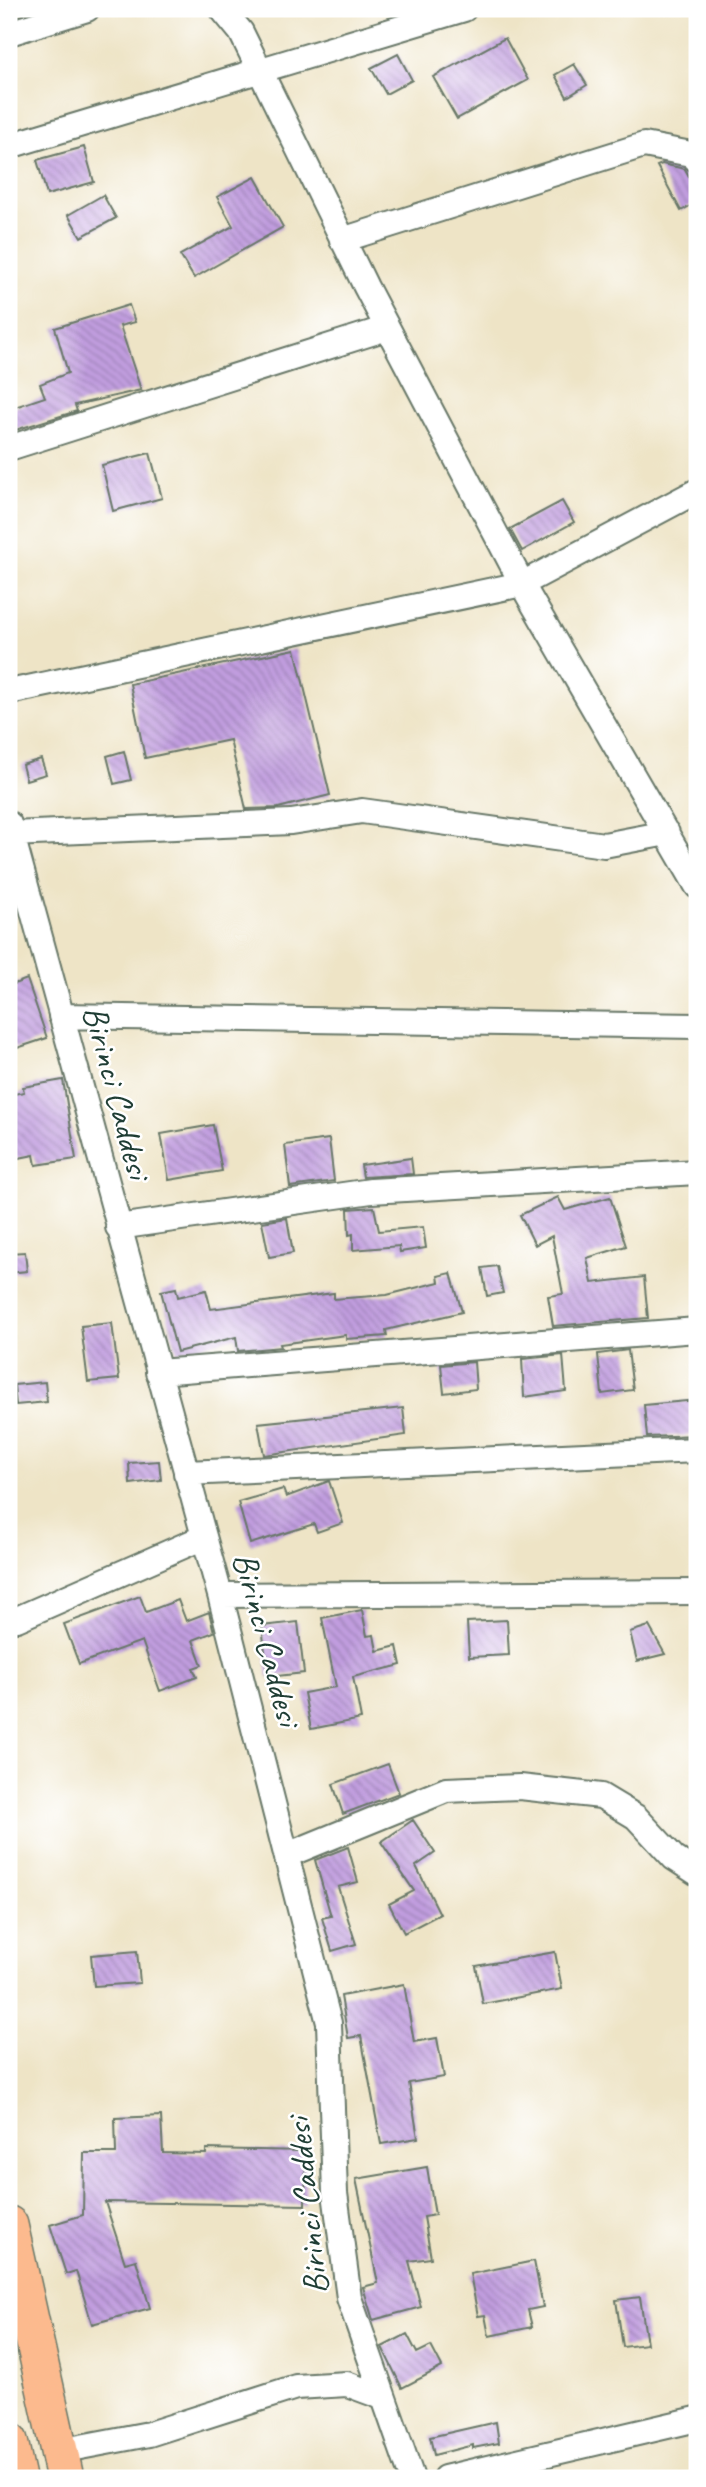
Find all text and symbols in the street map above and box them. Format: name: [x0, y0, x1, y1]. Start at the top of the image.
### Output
street label: Birinci Caddesi: [72, 1001, 163, 1188]
street label: Birinci Caddesi: [222, 1548, 313, 1735]
street label: Birinci Caddesi: [275, 2111, 339, 2296]

